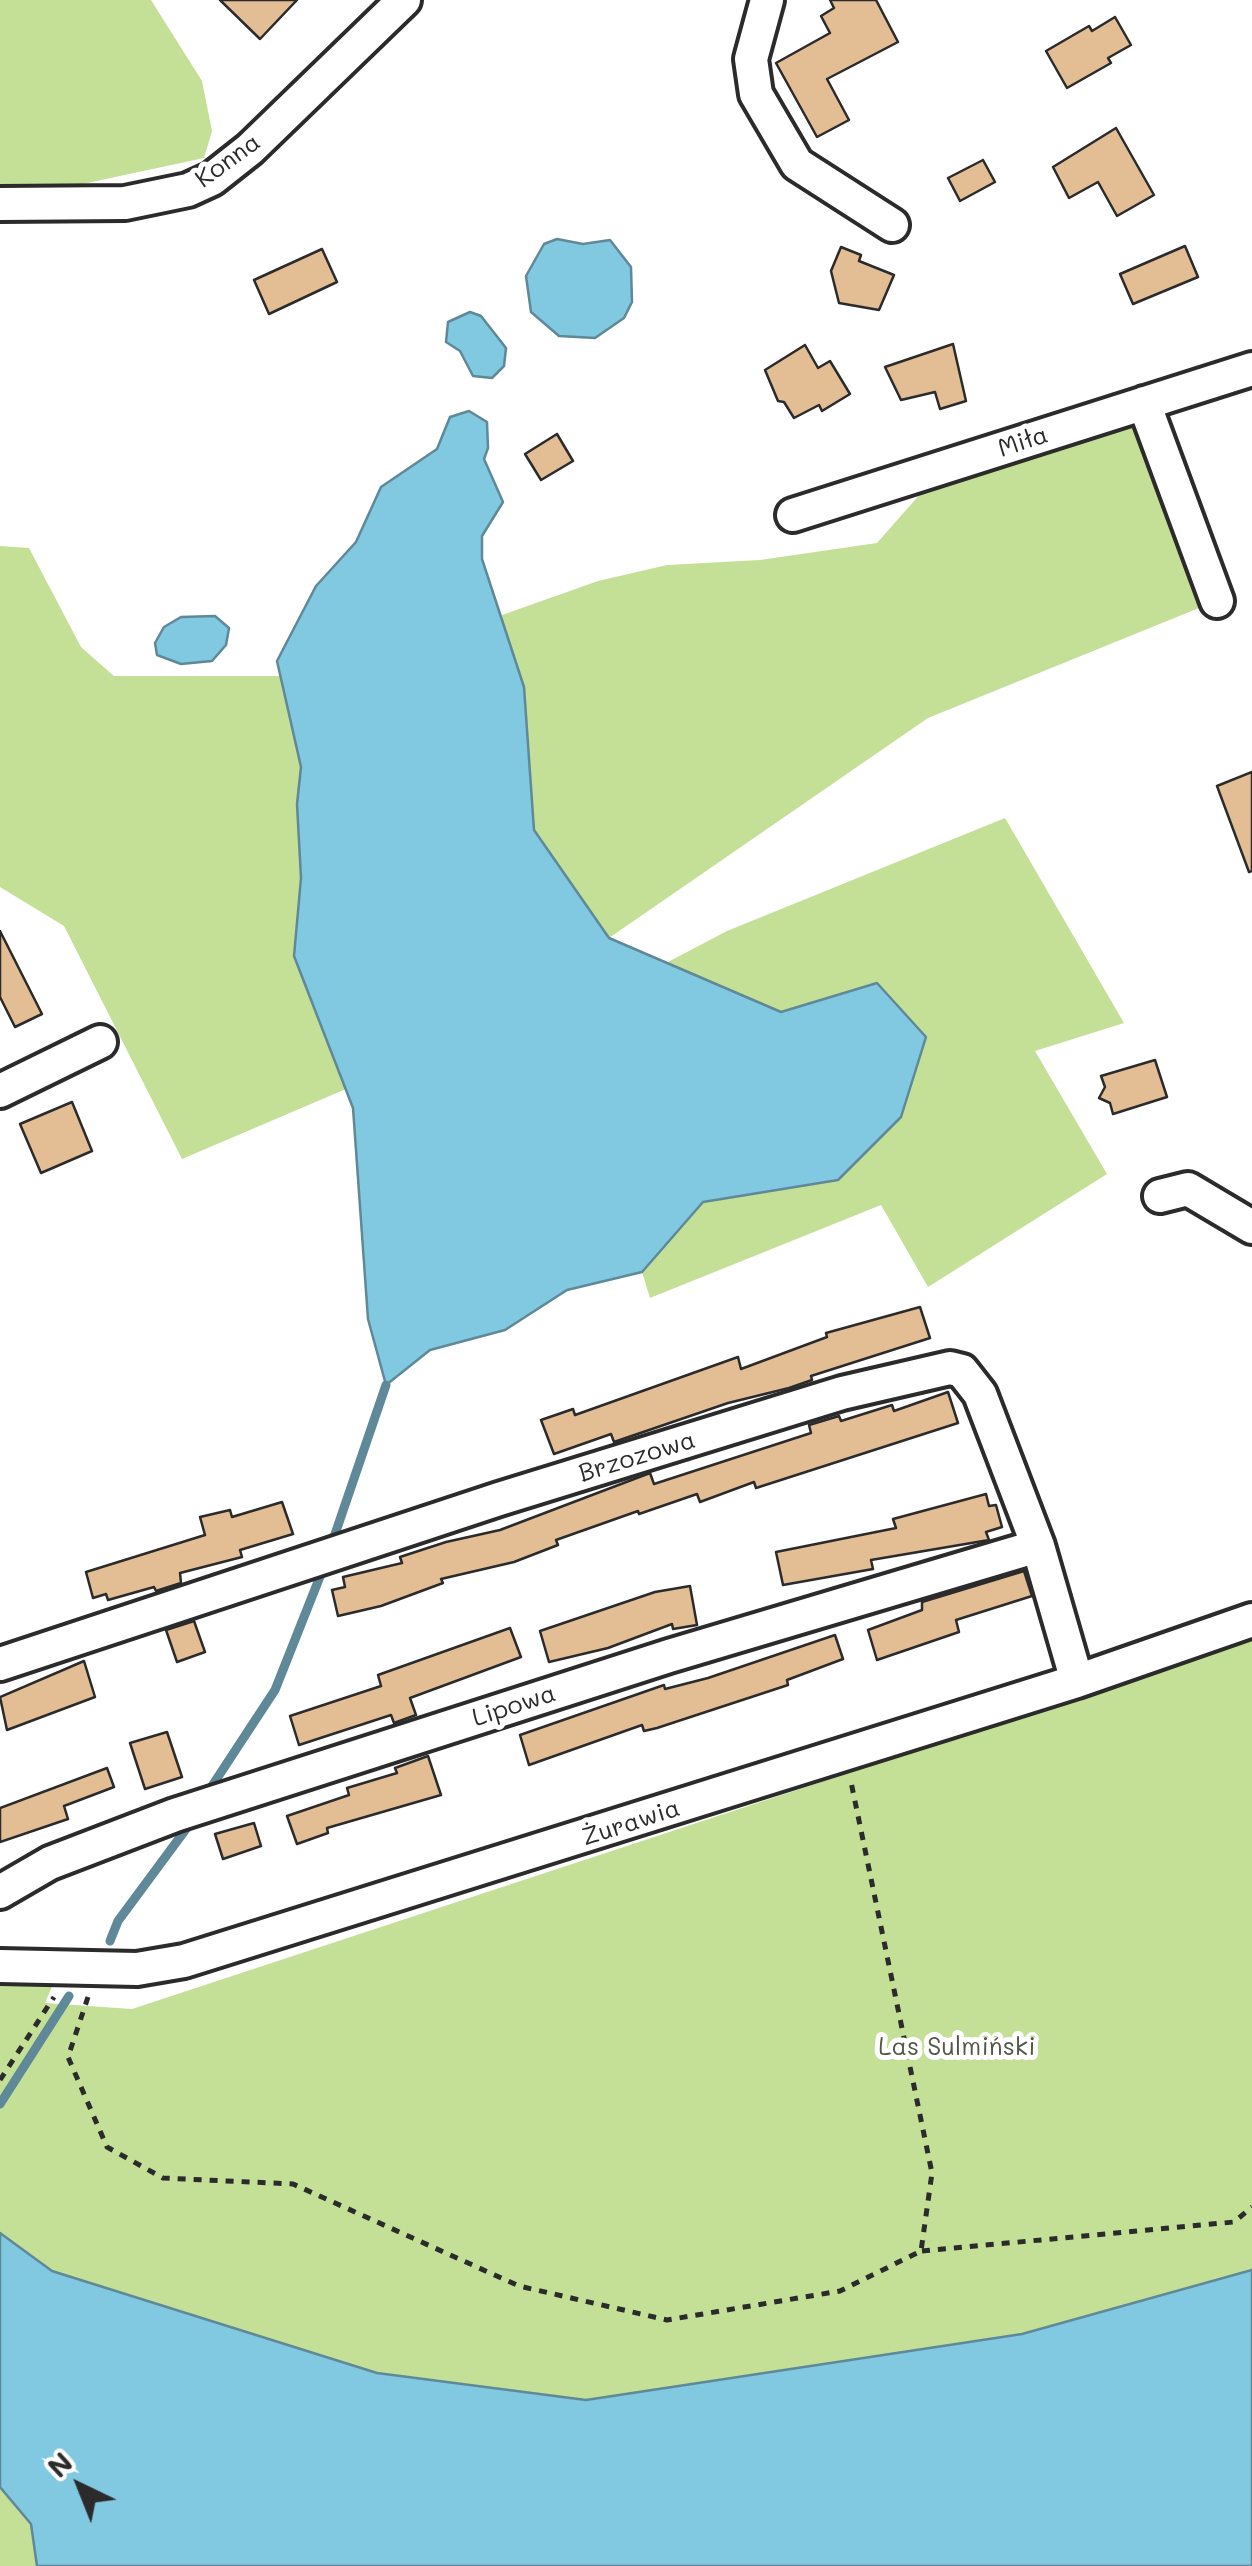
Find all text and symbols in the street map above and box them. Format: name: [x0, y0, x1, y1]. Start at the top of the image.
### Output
street label: Konna: [190, 127, 266, 195]
street label: Miła: [994, 420, 1052, 464]
street label: Brzozowa: [575, 1425, 699, 1489]
street label: Lipowa: [468, 1678, 560, 1734]
street label: Żurawia: [578, 1793, 684, 1853]
park label: Las Sulmiński: [878, 2032, 1036, 2062]
north arrow: [30, 2436, 130, 2536]
text: N: [39, 2444, 80, 2484]

